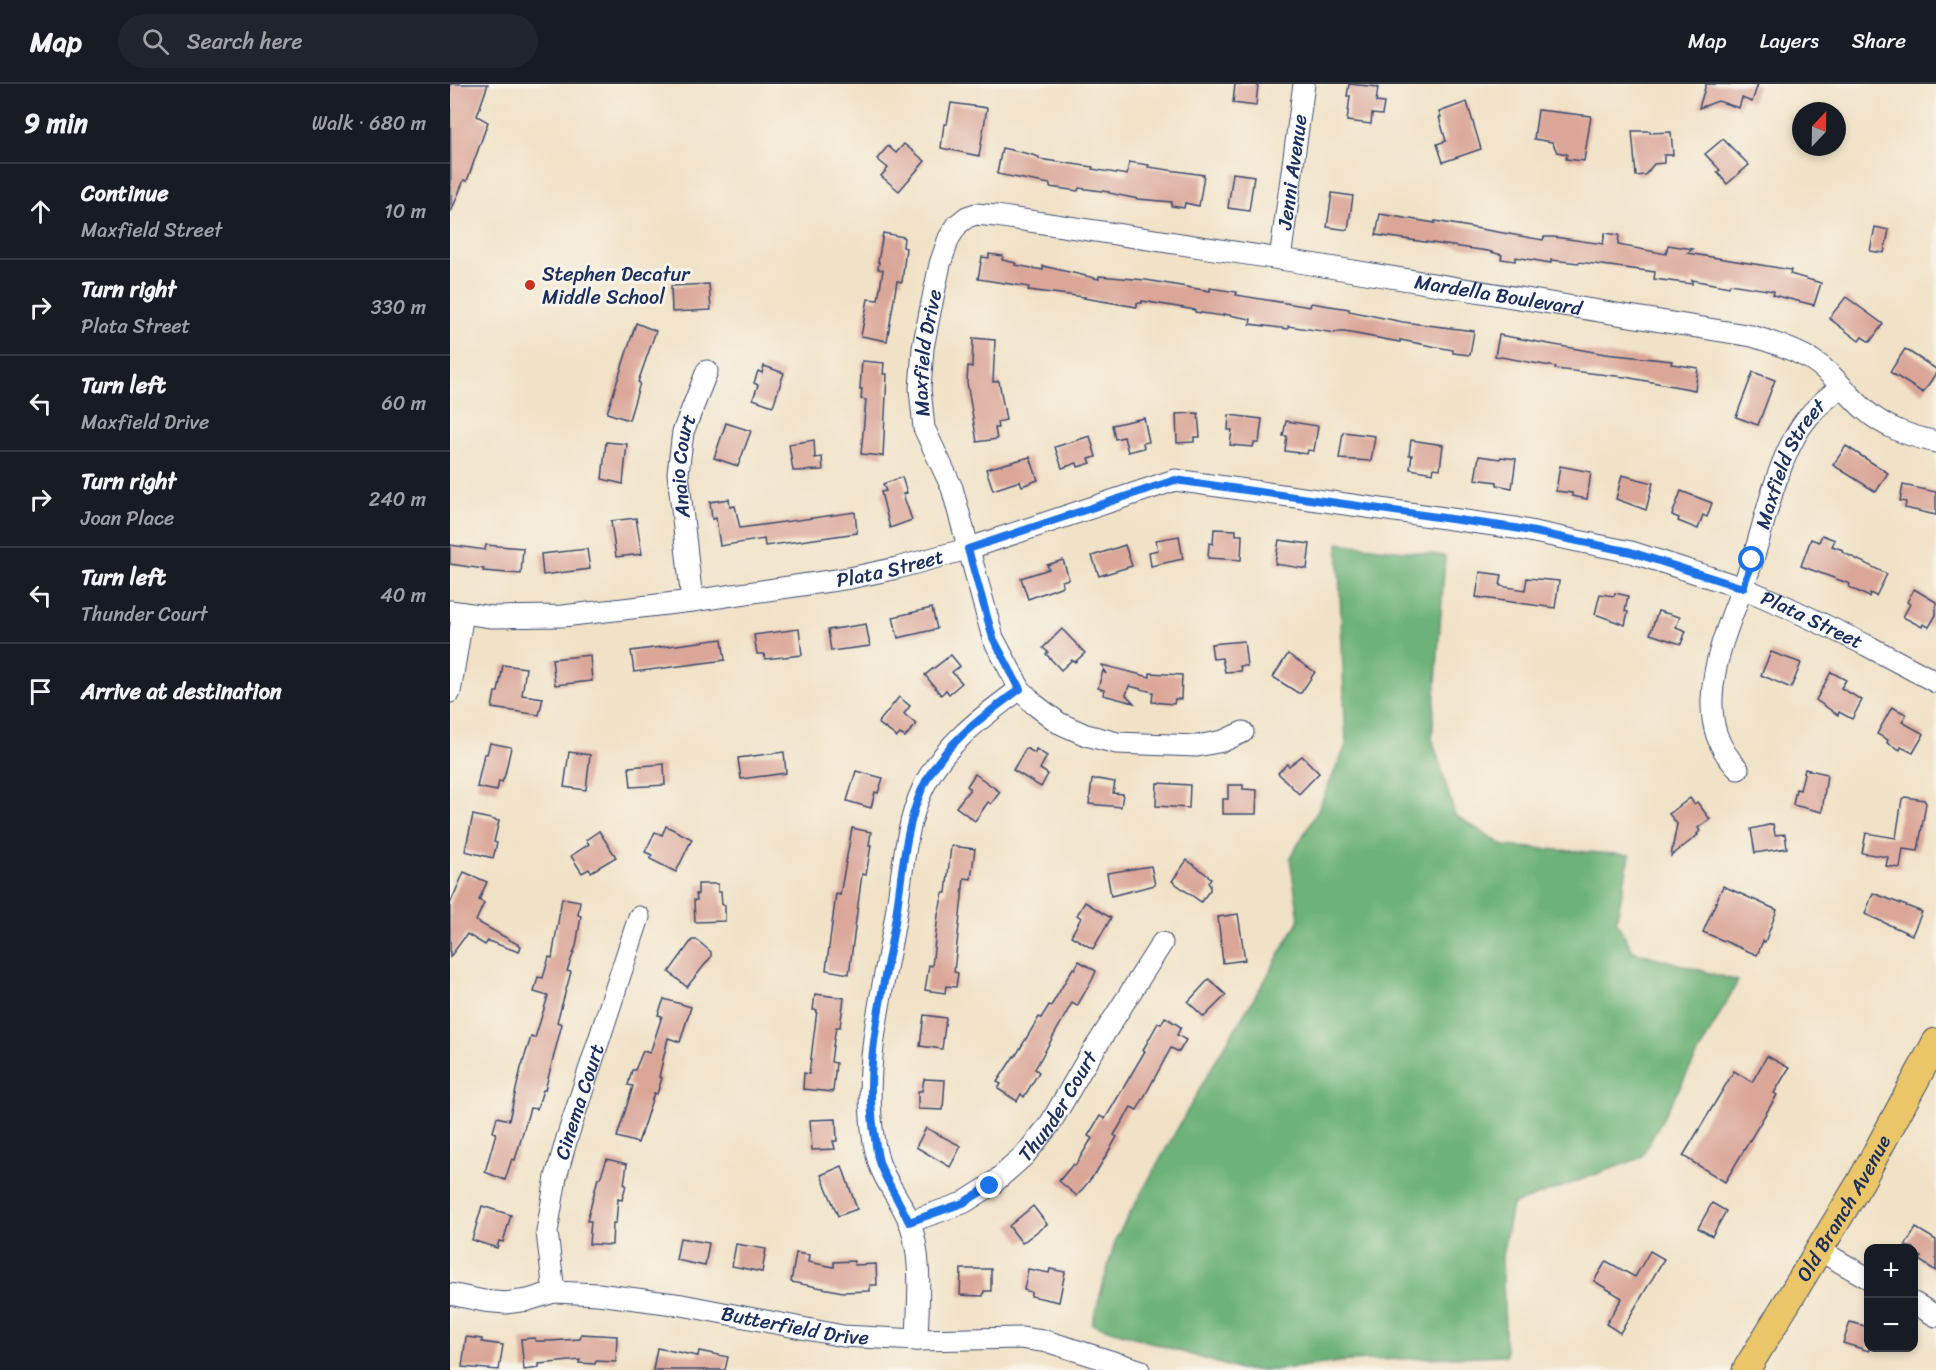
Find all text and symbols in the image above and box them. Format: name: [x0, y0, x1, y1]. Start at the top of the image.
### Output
search box: [118, 14, 538, 68]
text: Map: [30, 17, 82, 66]
text: Search here: [187, 22, 303, 61]
text: Map: [1688, 22, 1727, 60]
text: Layers: [1760, 22, 1819, 60]
text: Share: [1852, 22, 1906, 60]
icon: search: [139, 25, 172, 58]
text: 9 min: [24, 100, 88, 146]
north arrow: [1792, 102, 1846, 156]
text: Walk · 680 m: [312, 106, 426, 141]
street label: Jenni Avenue: [1267, 112, 1318, 233]
text: Continue: [81, 174, 169, 213]
text: 10 m: [384, 194, 426, 229]
icon: ahead: [24, 195, 57, 228]
text: Maxfield Street: [81, 213, 222, 248]
place label: Stephen Decatur Middle School: [542, 257, 691, 315]
street label: Mardella Boulevard: [1412, 264, 1586, 326]
text: Turn right: [81, 270, 176, 309]
marker: Stephen Decatur Middle School: [523, 278, 537, 292]
street label: Maxfield Drive: [903, 286, 952, 418]
text: 330 m: [371, 290, 426, 325]
icon: right: [24, 291, 57, 324]
text: Plata Street: [81, 309, 190, 344]
text: Turn left: [81, 366, 166, 405]
text: 60 m: [381, 386, 426, 421]
icon: left: [24, 387, 57, 420]
street label: Maxfield Street: [1745, 390, 1835, 533]
text: Maxfield Drive: [81, 405, 209, 440]
street label: Anaio Court: [661, 408, 707, 521]
text: Turn right: [81, 462, 176, 501]
text: 240 m: [369, 482, 426, 517]
icon: right: [24, 483, 57, 516]
text: Joan Place: [81, 501, 174, 536]
street label: Plata Street: [834, 539, 948, 598]
route start: [1738, 546, 1764, 572]
text: Turn left: [81, 558, 166, 597]
text: 40 m: [380, 578, 426, 613]
icon: left: [24, 579, 57, 612]
street label: Plata Street: [1755, 581, 1869, 659]
text: Thunder Court: [81, 597, 208, 632]
text: Arrive at destination: [81, 672, 282, 711]
icon: arrive: [24, 675, 57, 708]
street label: Cinema Court: [545, 1039, 615, 1164]
street label: Thunder Court: [1009, 1043, 1108, 1170]
street label: Old Branch Avenue: [1787, 1128, 1901, 1289]
route end: [976, 1172, 1002, 1198]
map controls: [1864, 1244, 1918, 1352]
button: +: [1864, 1244, 1918, 1298]
street label: Butterfield Drive: [718, 1296, 870, 1355]
button: −: [1864, 1298, 1918, 1352]

